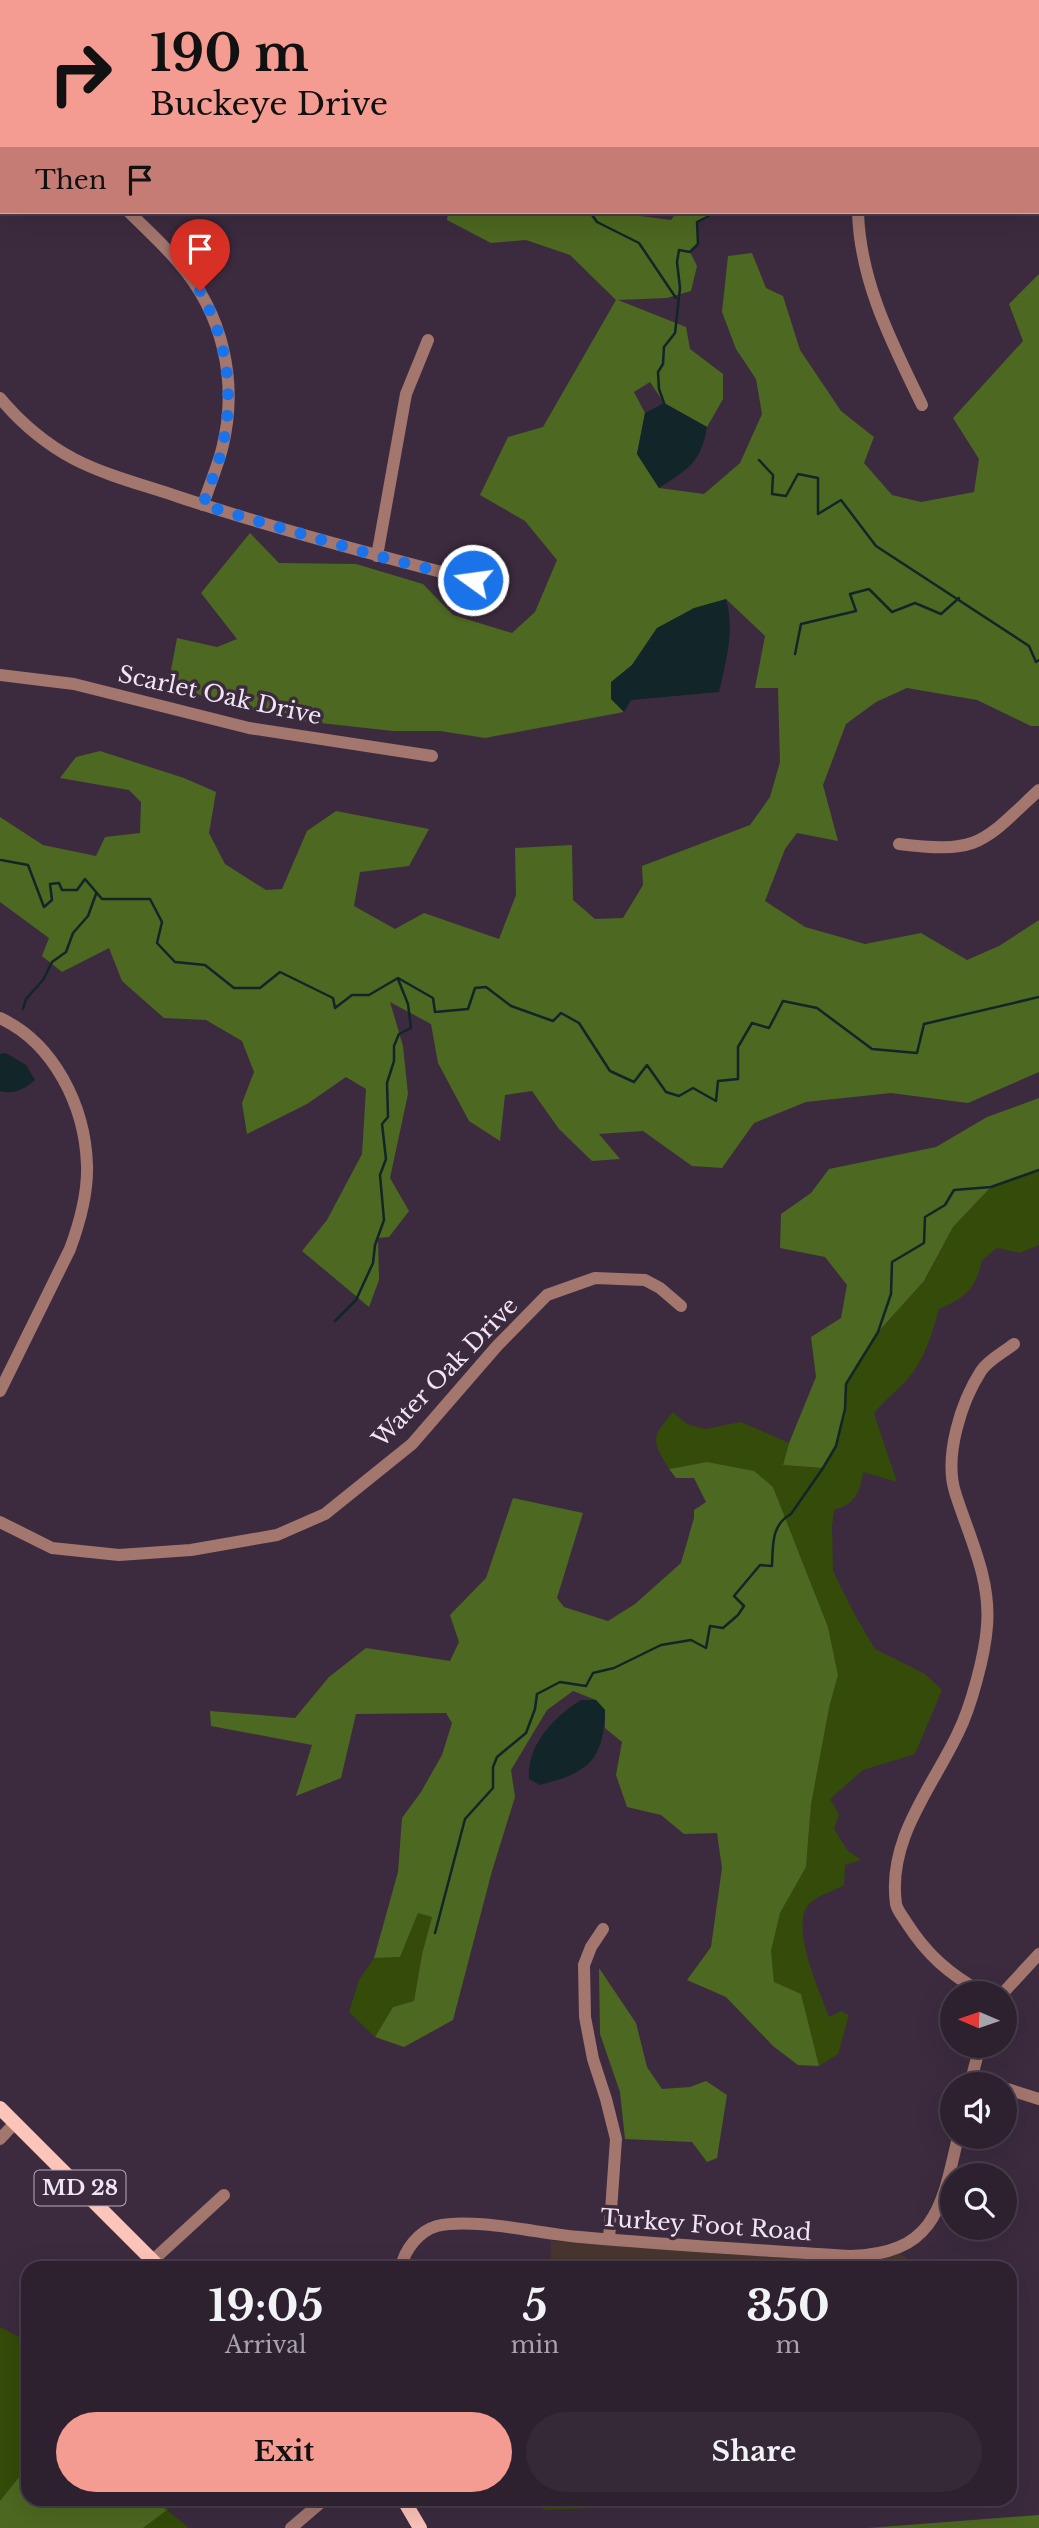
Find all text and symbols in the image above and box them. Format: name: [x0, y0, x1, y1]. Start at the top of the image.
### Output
text: 190 m: [150, 23, 309, 84]
icon: right: [35, 28, 126, 119]
text: Buckeye Drive: [150, 84, 388, 124]
icon: arrive: [121, 161, 159, 199]
text: Then: [35, 164, 107, 196]
pin: [170, 219, 230, 291]
icon: arrive: [181, 230, 219, 268]
position arrow: [436, 543, 510, 617]
street label: Scarlet Oak Drive: [116, 660, 324, 730]
street label: Water Oak Drive: [366, 1291, 524, 1453]
north arrow: [940, 1981, 1017, 2058]
map controls: [940, 1981, 1017, 2240]
button: sound: [940, 2072, 1017, 2149]
button: search: [940, 2163, 1017, 2240]
road number: MD 28: [34, 2170, 126, 2206]
street label: Turkey Foot Road: [600, 2204, 812, 2246]
text: 19:05: [208, 2280, 323, 2332]
text: 5: [522, 2280, 547, 2332]
text: 350: [746, 2280, 830, 2332]
text: Arrival: [225, 2331, 307, 2359]
text: min: [511, 2331, 559, 2359]
text: m: [776, 2331, 800, 2359]
button: Exit: [56, 2412, 512, 2492]
button: Share: [526, 2412, 982, 2492]

